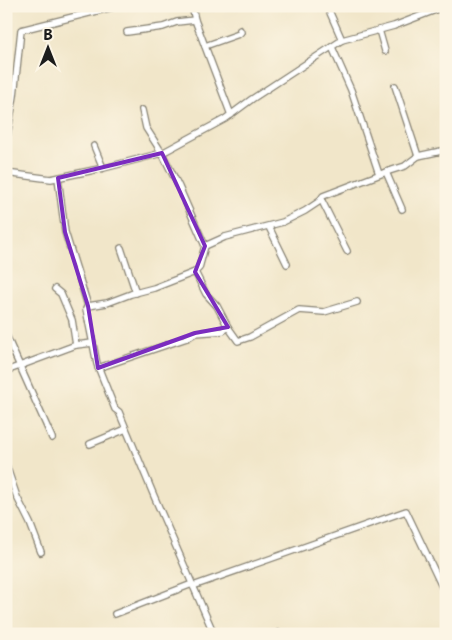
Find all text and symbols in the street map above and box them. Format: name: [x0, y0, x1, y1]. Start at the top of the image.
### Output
north arrow: [22, 22, 72, 72]
text: B: [43, 24, 53, 45]

